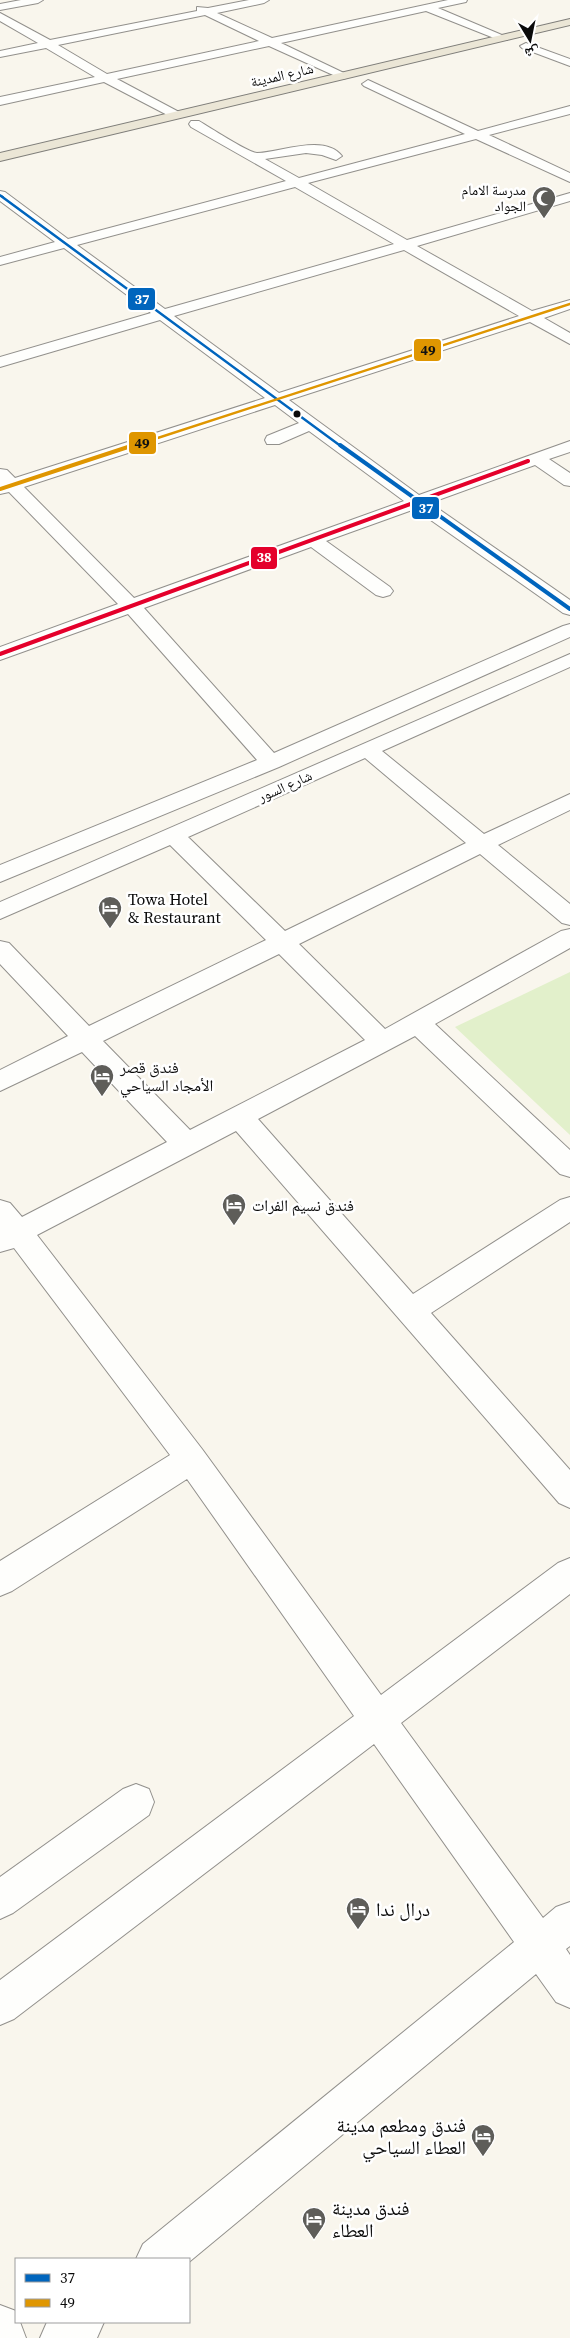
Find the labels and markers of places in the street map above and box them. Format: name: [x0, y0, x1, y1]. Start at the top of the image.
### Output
place label: مدرسة الامام الجواد: [461, 180, 526, 216]
mosque icon: مدرسة الامام الجواد: [531, 185, 557, 219]
unlabelled marker: [292, 409, 302, 419]
place label: Towa Hotel & Restaurant: [128, 888, 222, 928]
hotel icon: Towa Hotel & Restaurant: [97, 895, 123, 929]
place label: فندق قصر الأمجاد السياحي: [119, 1056, 213, 1098]
hotel icon: فندق قصر الأمجاد السياحي: [89, 1063, 115, 1097]
hotel icon: فندق نسيم الفرات: [221, 1192, 247, 1226]
place label: فندق نسيم الفرات: [252, 1194, 354, 1216]
hotel icon: درال ندا: [345, 1896, 371, 1930]
place label: درال ندا: [376, 1896, 430, 1922]
place label: فندق ومطعم مدينة العطاء السياحي: [337, 2112, 466, 2163]
hotel icon: فندق ومطعم مدينة العطاء السياحي: [470, 2123, 496, 2157]
place label: فندق مدينة العطاء: [332, 2195, 410, 2243]
hotel icon: فندق مدينة العطاء: [301, 2206, 327, 2240]

